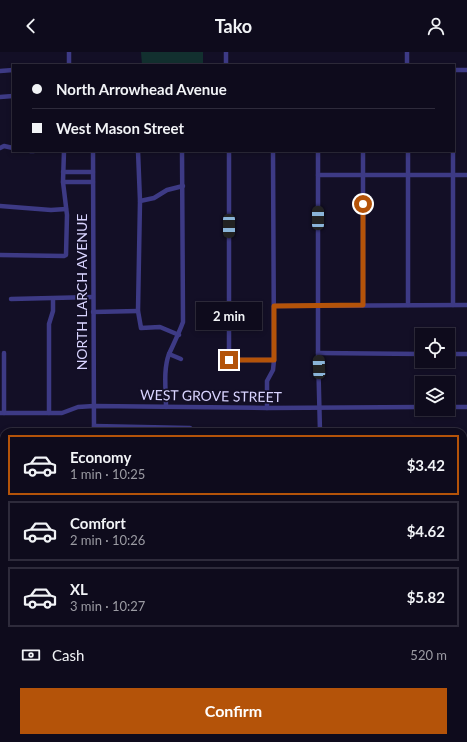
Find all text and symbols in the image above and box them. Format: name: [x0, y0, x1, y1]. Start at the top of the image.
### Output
icon: back: [20, 15, 42, 37]
text: Tako: [215, 15, 252, 37]
icon: person: [425, 15, 447, 37]
text: North Arrowhead Avenue: [56, 80, 227, 98]
text: West Mason Street: [56, 119, 184, 137]
route start: [354, 195, 372, 213]
car: [312, 206, 324, 230]
street label: NORTH LARCH AVENUE: [73, 214, 90, 370]
car: [223, 214, 235, 238]
callout: 2 min: [196, 302, 262, 330]
text: 2 min: [213, 308, 245, 324]
map controls: [415, 328, 455, 416]
button: locate: [415, 328, 455, 368]
route end: [220, 351, 238, 369]
car: [313, 355, 325, 379]
button: layers: [415, 376, 455, 416]
street label: WEST GROVE STREET: [140, 386, 283, 405]
icon: car: [22, 447, 58, 483]
text: Economy: [70, 448, 131, 466]
text: $3.42: [407, 456, 445, 474]
text: 1 min · 10:25: [70, 466, 145, 482]
icon: car: [22, 513, 58, 549]
text: Comfort: [70, 514, 126, 532]
text: $4.62: [407, 522, 445, 540]
text: 2 min · 10:26: [70, 532, 145, 548]
icon: car: [22, 579, 58, 615]
text: XL: [70, 580, 88, 598]
text: $5.82: [407, 588, 445, 606]
text: 3 min · 10:27: [70, 598, 145, 614]
icon: cash: [20, 644, 42, 666]
text: Cash: [52, 646, 84, 664]
text: 520 m: [410, 647, 447, 663]
button: Confirm: [20, 688, 447, 734]

